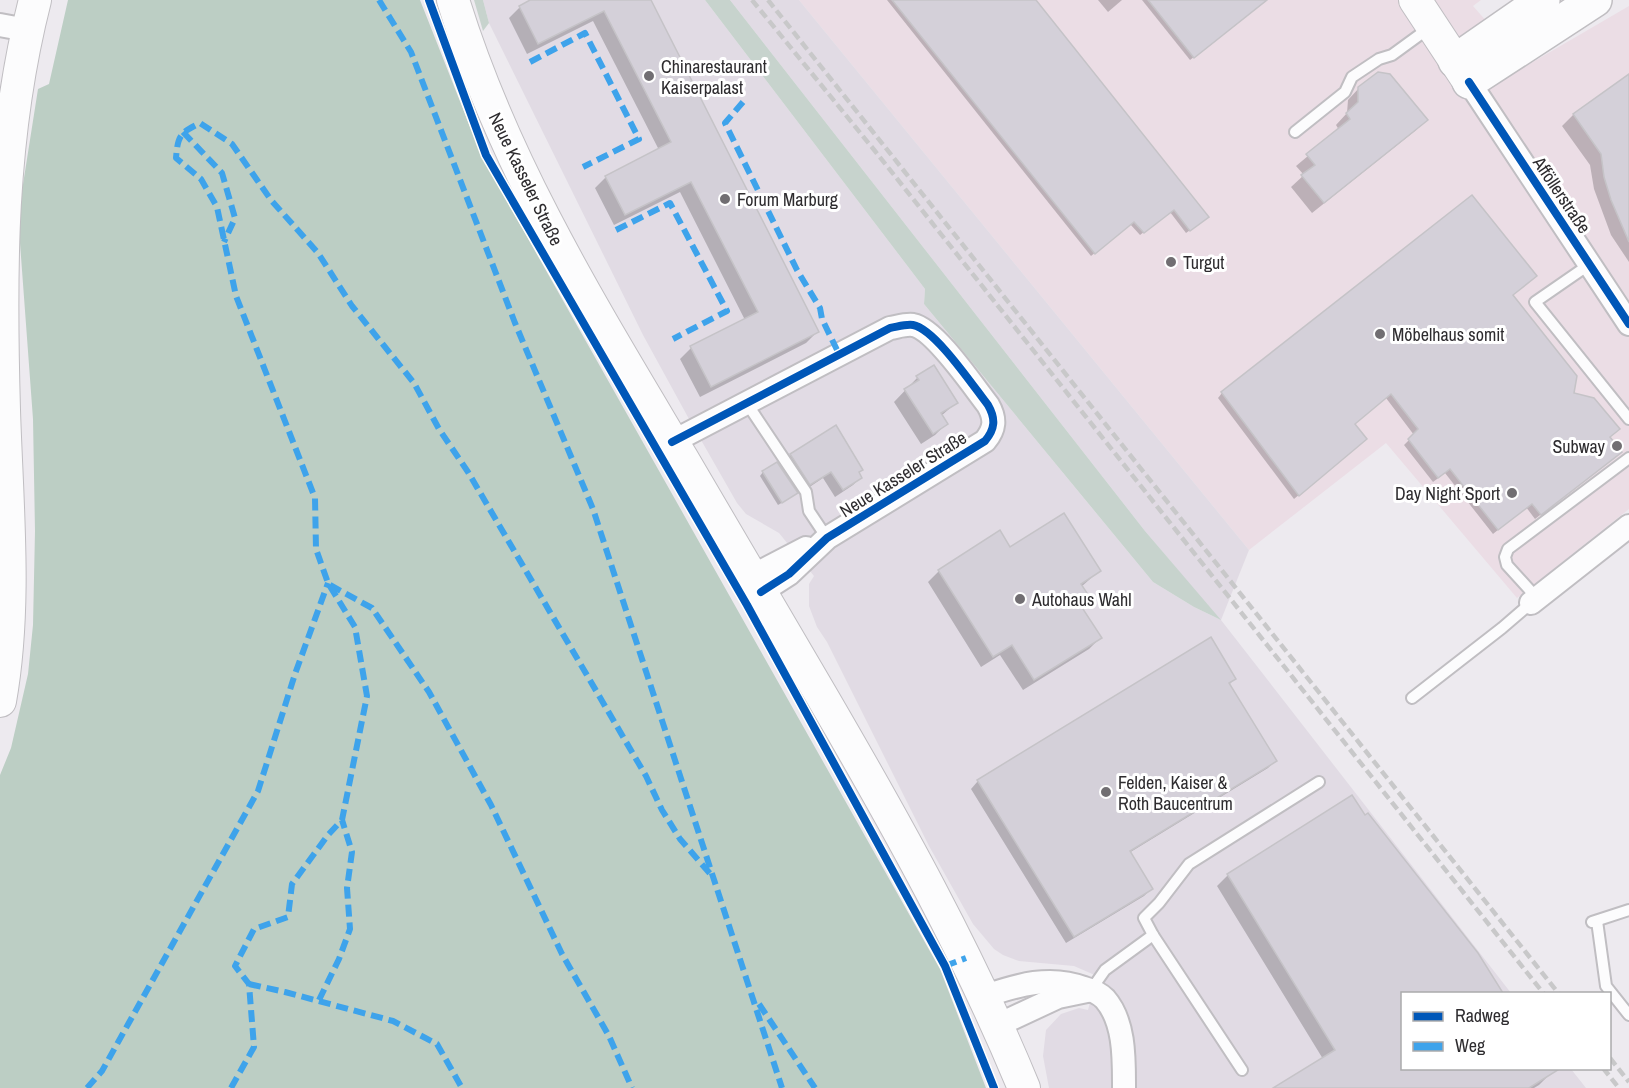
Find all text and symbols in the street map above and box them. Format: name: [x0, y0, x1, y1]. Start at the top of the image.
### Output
place label: Chinarestaurant Kaiserpalast: [661, 54, 767, 100]
marker: Chinarestaurant Kaiserpalast: [642, 69, 656, 83]
street label: Neue Kasseler Straße: [483, 108, 569, 250]
street label: Afföllerstraße: [1527, 151, 1597, 238]
place label: Forum Marburg: [737, 187, 839, 212]
marker: Forum Marburg: [718, 192, 732, 206]
place label: Turgut: [1183, 250, 1224, 275]
marker: Turgut: [1164, 255, 1178, 269]
place label: Möbelhaus somit: [1392, 322, 1504, 347]
marker: Möbelhaus somit: [1373, 327, 1387, 341]
street label: Neue Kasseler Straße: [835, 425, 971, 523]
place label: Subway: [1552, 434, 1606, 459]
marker: Subway: [1610, 439, 1624, 453]
place label: Day Night Sport: [1395, 481, 1500, 506]
marker: Day Night Sport: [1505, 486, 1519, 500]
place label: Autohaus Wahl: [1031, 587, 1132, 612]
marker: Autohaus Wahl: [1013, 592, 1027, 606]
place label: Felden, Kaiser & Roth Baucentrum: [1118, 770, 1233, 816]
marker: Felden, Kaiser & Roth Baucentrum: [1099, 785, 1113, 799]
legend: [1401, 992, 1611, 1070]
text: Radweg: [1455, 1003, 1510, 1028]
text: Weg: [1455, 1033, 1486, 1058]

